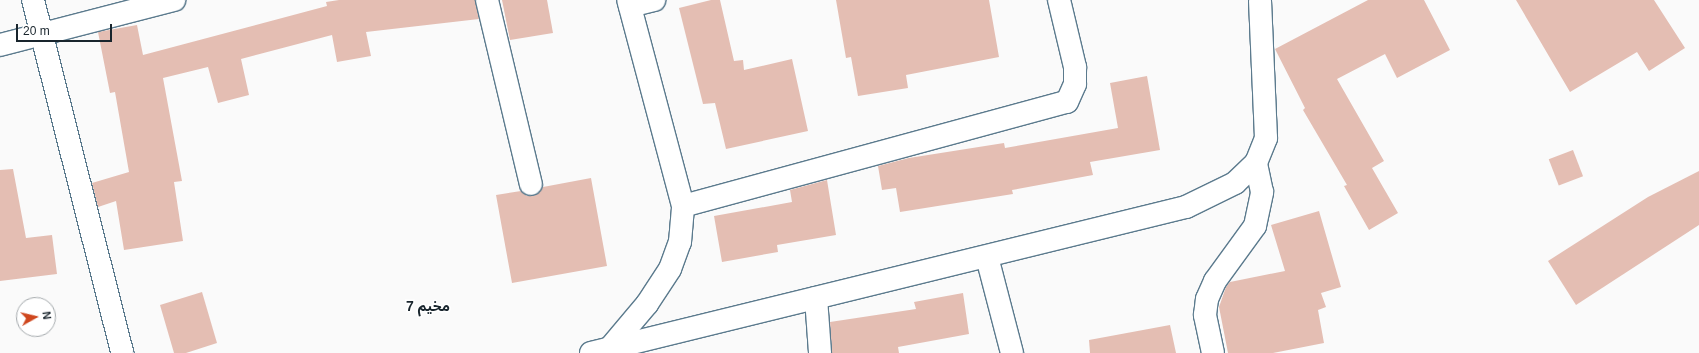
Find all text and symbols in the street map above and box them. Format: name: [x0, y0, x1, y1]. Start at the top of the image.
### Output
scale bar: [18, 16, 114, 42]
text: 20 m: [23, 24, 50, 38]
north arrow: [16, 297, 56, 337]
district label: مخيم 7: [406, 298, 450, 314]
text: N: [40, 311, 53, 320]

